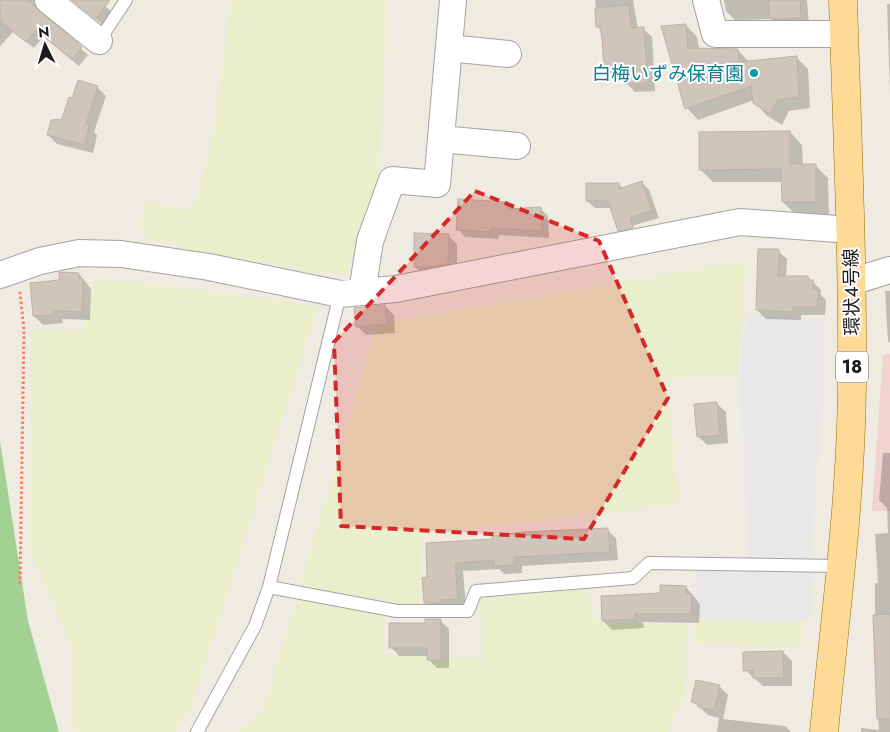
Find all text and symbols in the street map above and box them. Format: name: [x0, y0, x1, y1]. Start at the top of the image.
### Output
north arrow: [20, 20, 70, 70]
text: N: [37, 22, 50, 42]
place label: 白梅いずみ保育園: [592, 60, 744, 87]
marker: 白梅いずみ保育園: [748, 67, 760, 79]
street label: 環状4号線: [837, 248, 866, 336]
road number: 18: [836, 352, 868, 382]

